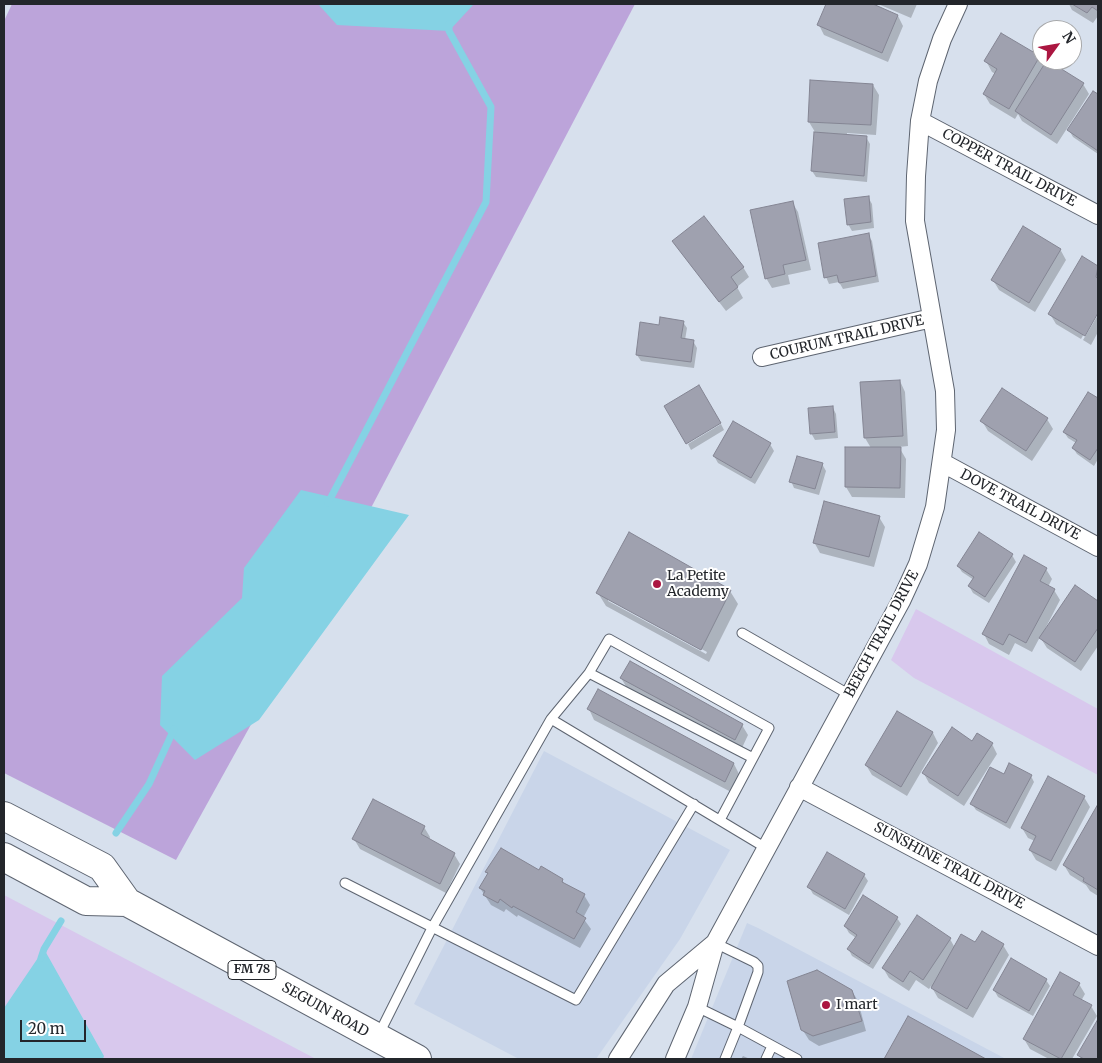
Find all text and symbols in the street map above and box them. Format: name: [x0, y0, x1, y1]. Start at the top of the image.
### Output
north arrow: [1032, 20, 1082, 70]
text: N: [1058, 28, 1079, 47]
street label: COPPER TRAIL DRIVE: [939, 126, 1079, 210]
street label: COURUM TRAIL DRIVE: [769, 312, 925, 364]
street label: DOVE TRAIL DRIVE: [957, 466, 1083, 544]
place label: La Petite Academy: [667, 568, 729, 600]
street label: BEECH TRAIL DRIVE: [841, 568, 923, 700]
marker: La Petite Academy: [651, 578, 663, 590]
street label: SUNSHINE TRAIL DRIVE: [871, 819, 1027, 913]
road number: FM 78: [228, 960, 276, 980]
street label: SEGUIN ROAD: [279, 979, 371, 1041]
place label: I mart: [836, 997, 878, 1013]
marker: I mart: [820, 999, 832, 1011]
scale bar: [22, 1010, 89, 1042]
text: 20 m: [28, 1019, 65, 1038]

